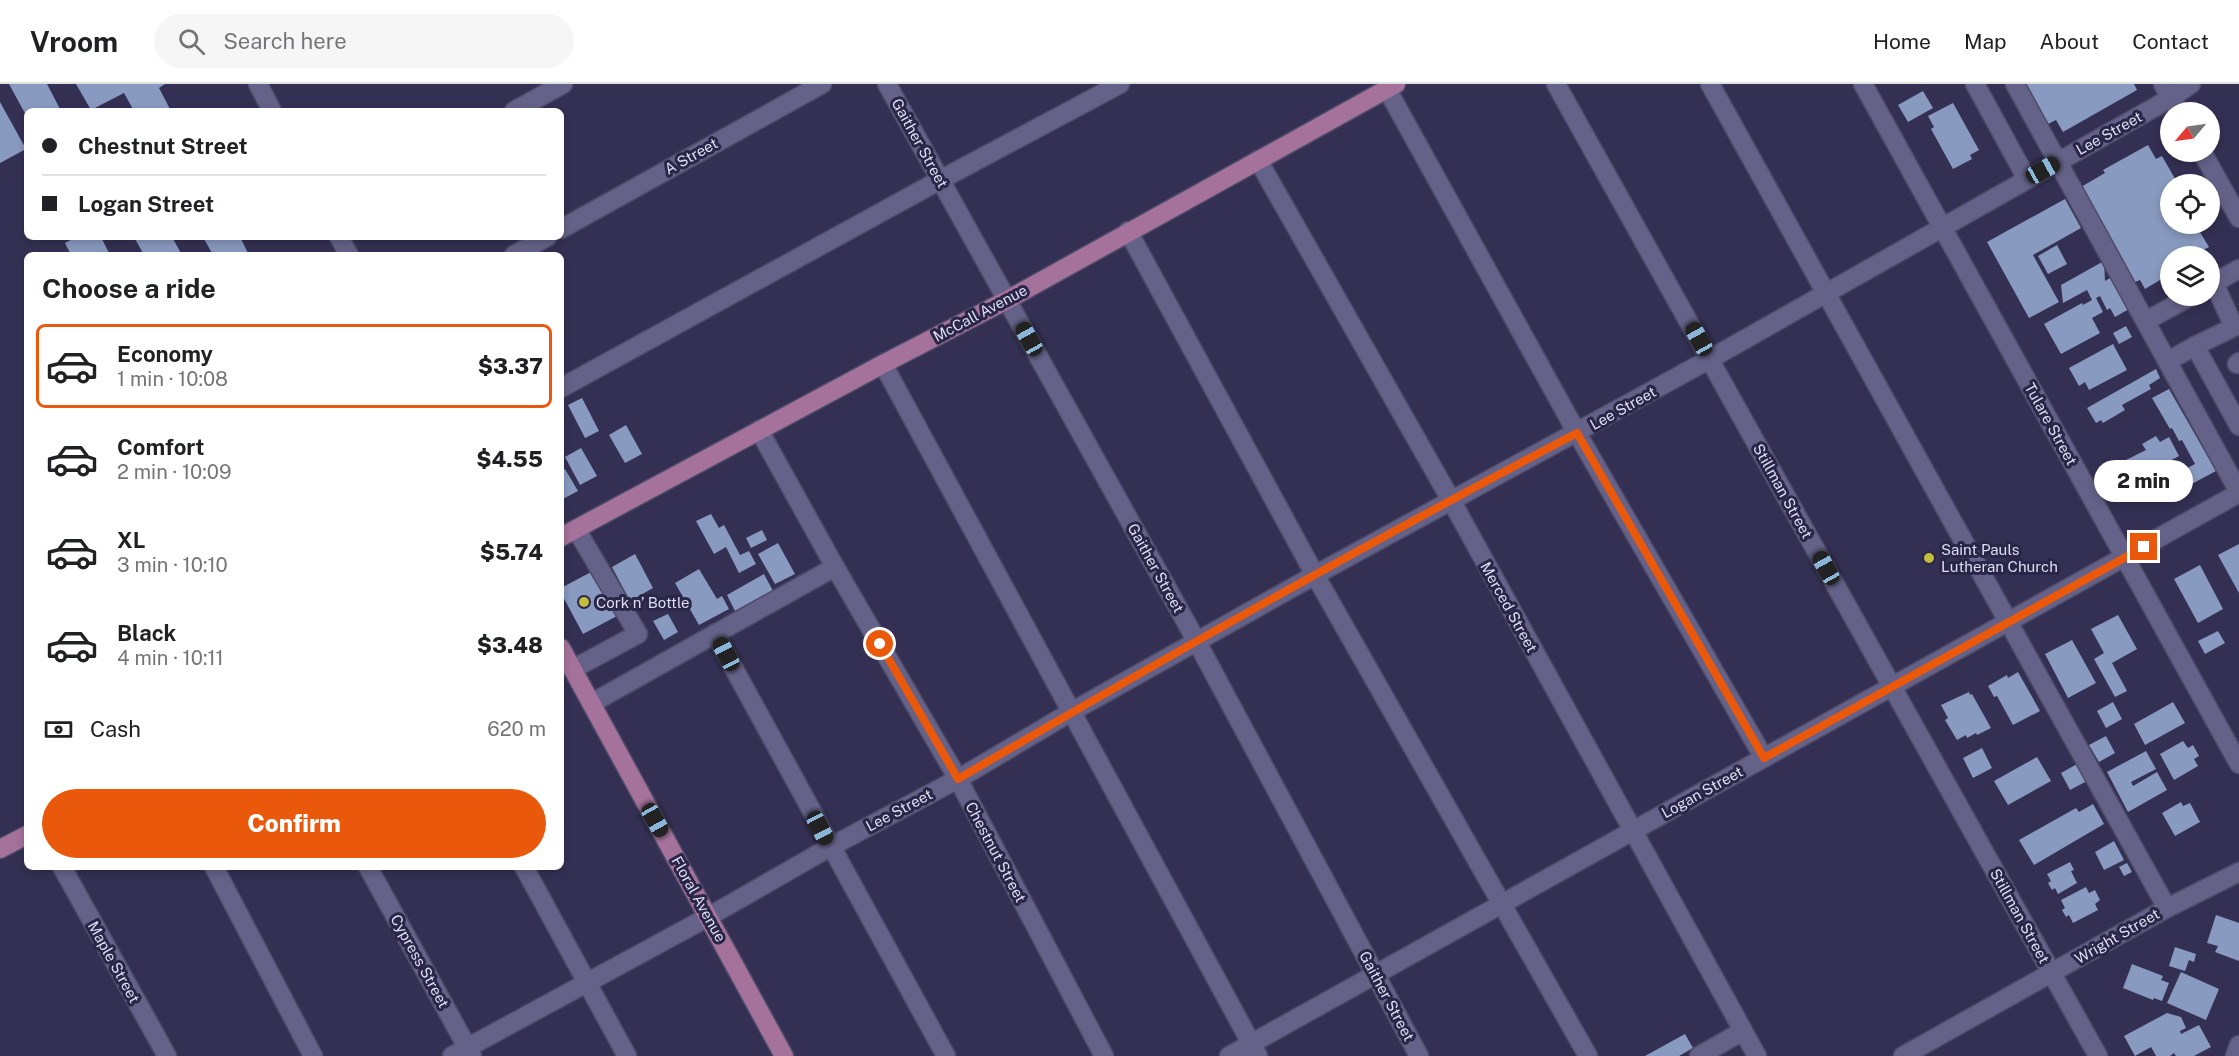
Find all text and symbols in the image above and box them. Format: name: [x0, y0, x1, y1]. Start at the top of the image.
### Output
search box: [154, 14, 574, 68]
text: Vroom: [30, 25, 118, 58]
icon: search: [175, 25, 208, 58]
text: Search here: [223, 28, 347, 54]
text: Home: [1873, 29, 1931, 54]
text: Map: [1964, 29, 2007, 54]
text: About: [2040, 29, 2099, 54]
text: Contact: [2132, 29, 2209, 54]
street label: Gaither Street: [888, 95, 952, 191]
north arrow: [2160, 102, 2220, 162]
map controls: [2160, 102, 2220, 306]
street label: Lee Street: [2073, 108, 2145, 158]
text: Chestnut Street: [78, 133, 248, 159]
street label: A Street: [661, 134, 721, 178]
car: [2023, 153, 2063, 187]
button: locate: [2160, 174, 2220, 234]
text: Logan Street: [78, 191, 214, 217]
button: layers: [2160, 246, 2220, 306]
text: Choose a ride: [42, 272, 216, 304]
street label: McCall Avenue: [930, 281, 1030, 345]
car: [1012, 319, 1046, 359]
car: [1682, 319, 1716, 359]
icon: car: [45, 339, 99, 393]
text: Economy: [117, 341, 213, 367]
text: $3.37: [478, 353, 543, 379]
text: 1 min · 10:08: [117, 367, 228, 391]
street label: Tulare Street: [2021, 380, 2081, 468]
street label: Lee Street: [1587, 383, 1659, 433]
icon: car: [45, 432, 99, 486]
text: Comfort: [117, 434, 204, 460]
street label: Stillman Street: [1750, 441, 1816, 541]
text: $4.55: [476, 446, 543, 472]
text: 2 min · 10:09: [117, 460, 231, 484]
callout: 2 min: [2094, 460, 2194, 502]
text: 2 min: [2117, 469, 2170, 493]
street label: Gaither Street: [1124, 520, 1188, 616]
icon: car: [45, 525, 99, 579]
text: XL: [117, 527, 145, 553]
route end: [2130, 533, 2157, 560]
text: $5.74: [480, 539, 543, 565]
place label: Saint Pauls Lutheran Church: [1941, 541, 2058, 575]
car: [1809, 548, 1843, 588]
marker: Saint Pauls Lutheran Church: [1922, 551, 1936, 565]
text: 3 min · 10:10: [117, 553, 228, 577]
street label: Merced Street: [1477, 559, 1541, 655]
place label: Cork n’ Bottle: [596, 594, 690, 611]
marker: Cork n’ Bottle: [577, 595, 591, 609]
icon: car: [45, 618, 99, 672]
text: Black: [117, 620, 176, 646]
route start: [866, 630, 893, 657]
text: $3.48: [477, 632, 543, 658]
car: [710, 634, 742, 674]
text: 4 min · 10:11: [117, 646, 224, 670]
icon: cash: [42, 713, 75, 746]
text: Cash: [90, 716, 141, 742]
text: 620 m: [487, 717, 546, 741]
street label: Logan Street: [1658, 763, 1746, 821]
street label: Lee Street: [863, 785, 935, 835]
button: Confirm: [42, 789, 546, 858]
street label: Chestnut Street: [962, 799, 1030, 905]
car: [638, 800, 672, 840]
car: [804, 808, 836, 848]
street label: Floral Avenue: [668, 853, 730, 945]
street label: Stillman Street: [1987, 866, 2053, 966]
street label: Wright Street: [2072, 905, 2162, 967]
street label: Cypress Street: [387, 911, 453, 1011]
street label: Maple Street: [85, 918, 143, 1006]
street label: Gaither Street: [1356, 948, 1418, 1044]

